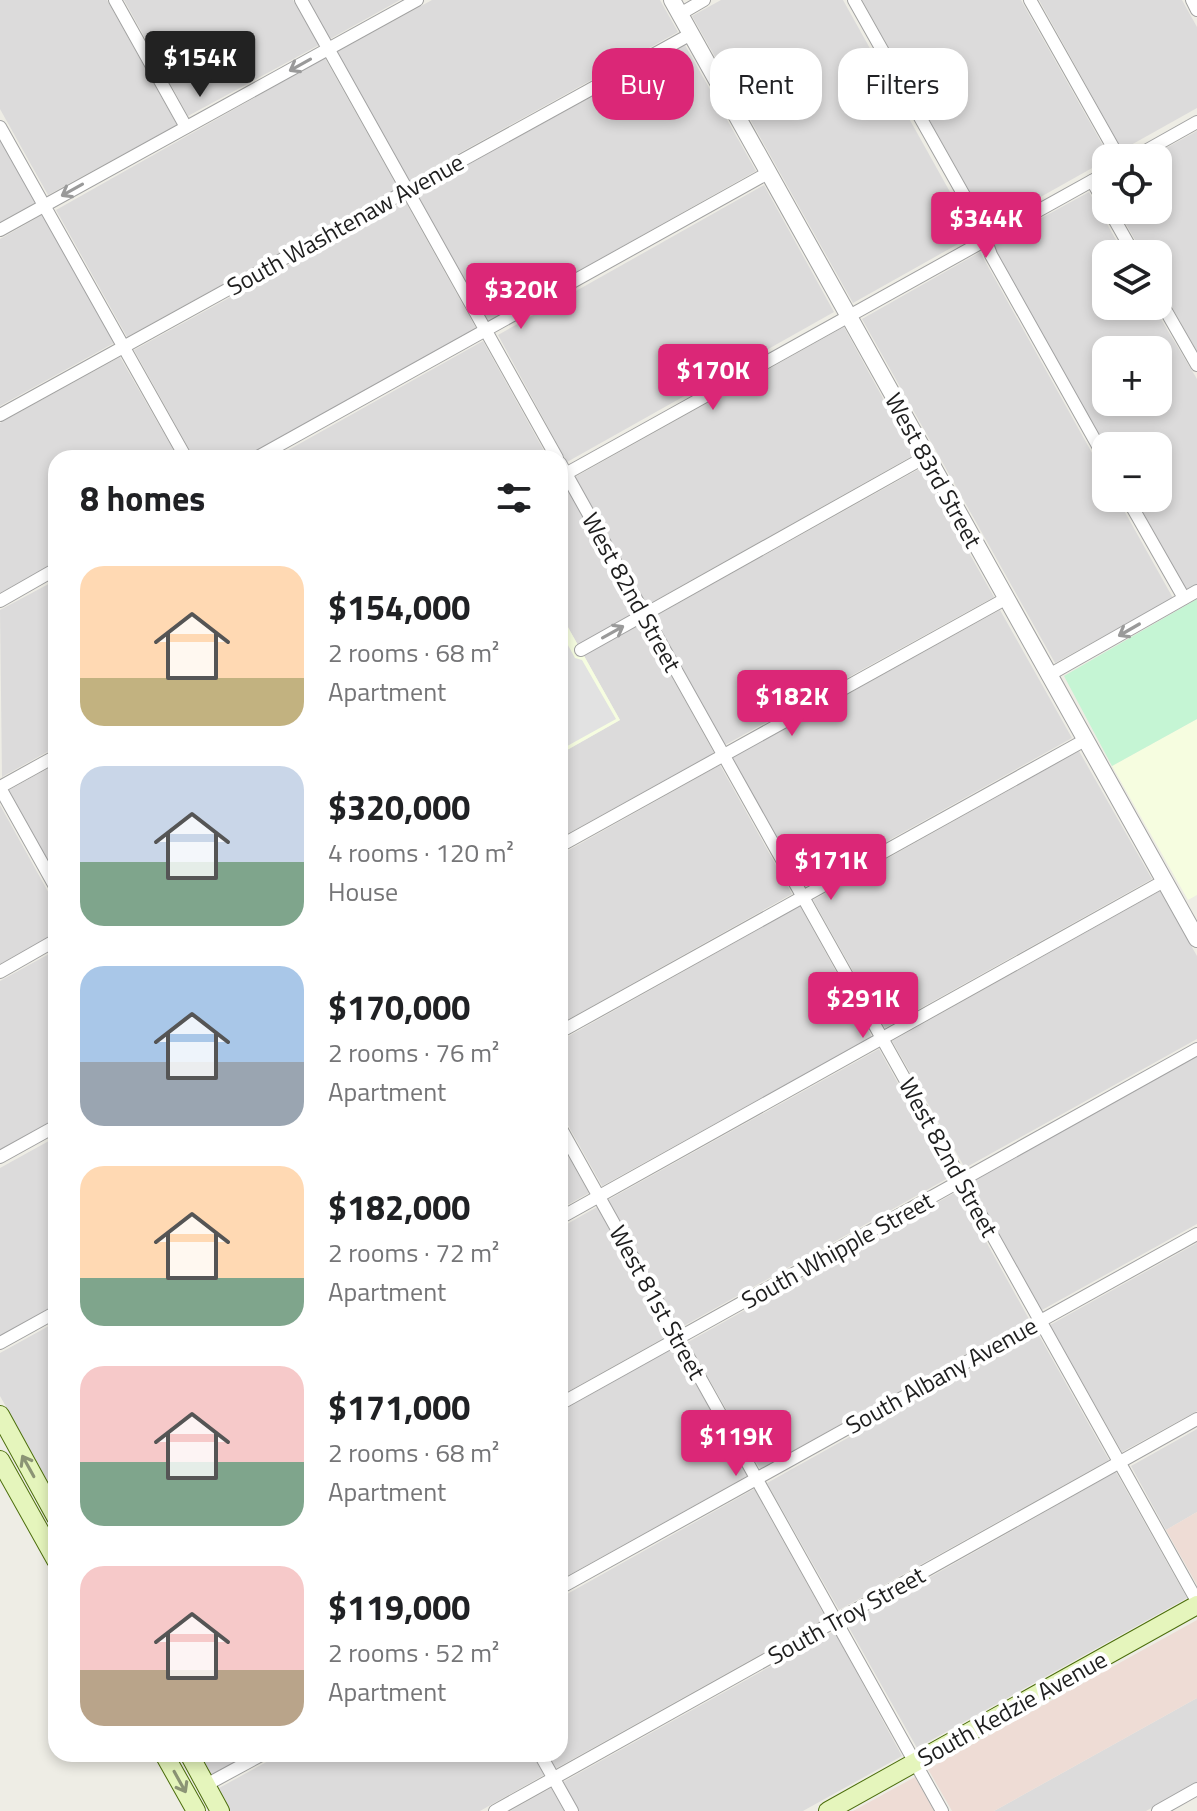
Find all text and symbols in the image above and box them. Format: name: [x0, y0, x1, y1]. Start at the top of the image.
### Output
pin: $154K: [144, 31, 256, 99]
text: $154K: [163, 37, 237, 76]
chip: Buy: [592, 48, 694, 120]
chip: Rent: [710, 48, 822, 120]
chip: Filters: [838, 48, 968, 120]
one-way arrow: [288, 58, 312, 73]
street label: South Washtenaw Avenue: [220, 144, 470, 304]
map controls: [1092, 144, 1172, 512]
button: locate: [1092, 144, 1172, 224]
one-way arrow: [61, 183, 84, 199]
pin: $344K: [930, 192, 1042, 260]
text: $344K: [949, 198, 1023, 237]
button: layers: [1092, 240, 1172, 320]
pin: $320K: [465, 263, 577, 331]
text: $320K: [484, 269, 558, 308]
button: +: [1092, 336, 1172, 416]
pin: $170K: [657, 344, 769, 412]
text: $170K: [676, 350, 750, 389]
street label: West 83rd Street: [876, 386, 992, 555]
button: −: [1092, 432, 1172, 512]
text: 8 homes: [80, 472, 205, 524]
icon: filters: [492, 476, 536, 520]
street label: West 82nd Street: [573, 506, 691, 679]
text: $154,000: [328, 581, 470, 633]
icon: home: [144, 598, 240, 694]
one-way arrow: [1118, 622, 1141, 638]
one-way arrow: [600, 624, 624, 639]
text: 2 rooms · 68 m²: [328, 633, 499, 672]
pin: $182K: [736, 670, 848, 738]
text: Apartment: [328, 672, 446, 711]
text: $182K: [755, 676, 829, 715]
text: $320,000: [328, 781, 470, 833]
icon: home: [144, 798, 240, 894]
text: 4 rooms · 120 m²: [328, 833, 514, 872]
pin: $171K: [775, 834, 887, 902]
text: $171K: [794, 840, 868, 879]
text: House: [328, 872, 398, 911]
pin: $291K: [807, 972, 919, 1040]
text: $291K: [826, 978, 900, 1017]
text: $170,000: [328, 981, 470, 1033]
icon: home: [144, 998, 240, 1094]
text: 2 rooms · 76 m²: [328, 1033, 499, 1072]
street label: West 82nd Street: [890, 1071, 1008, 1244]
text: Apartment: [328, 1072, 446, 1111]
text: $182,000: [328, 1181, 470, 1233]
street label: South Whipple Street: [734, 1182, 940, 1318]
icon: home: [144, 1198, 240, 1294]
street label: West 81st Street: [601, 1218, 716, 1386]
text: 2 rooms · 72 m²: [328, 1233, 499, 1272]
text: Apartment: [328, 1272, 446, 1311]
street label: South Albany Avenue: [839, 1307, 1043, 1443]
text: $171,000: [328, 1381, 470, 1433]
icon: home: [144, 1398, 240, 1494]
pin: $119K: [680, 1410, 792, 1478]
text: $119K: [699, 1416, 773, 1455]
text: 2 rooms · 68 m²: [328, 1433, 499, 1472]
one-way arrow: [20, 1455, 36, 1478]
text: Apartment: [328, 1472, 446, 1511]
street label: South Troy Street: [761, 1557, 932, 1673]
text: $119,000: [328, 1581, 470, 1633]
icon: home: [144, 1598, 240, 1694]
text: 2 rooms · 52 m²: [328, 1633, 499, 1672]
street label: South Kedzie Avenue: [911, 1641, 1113, 1775]
text: Apartment: [328, 1672, 446, 1711]
one-way arrow: [173, 1770, 188, 1794]

